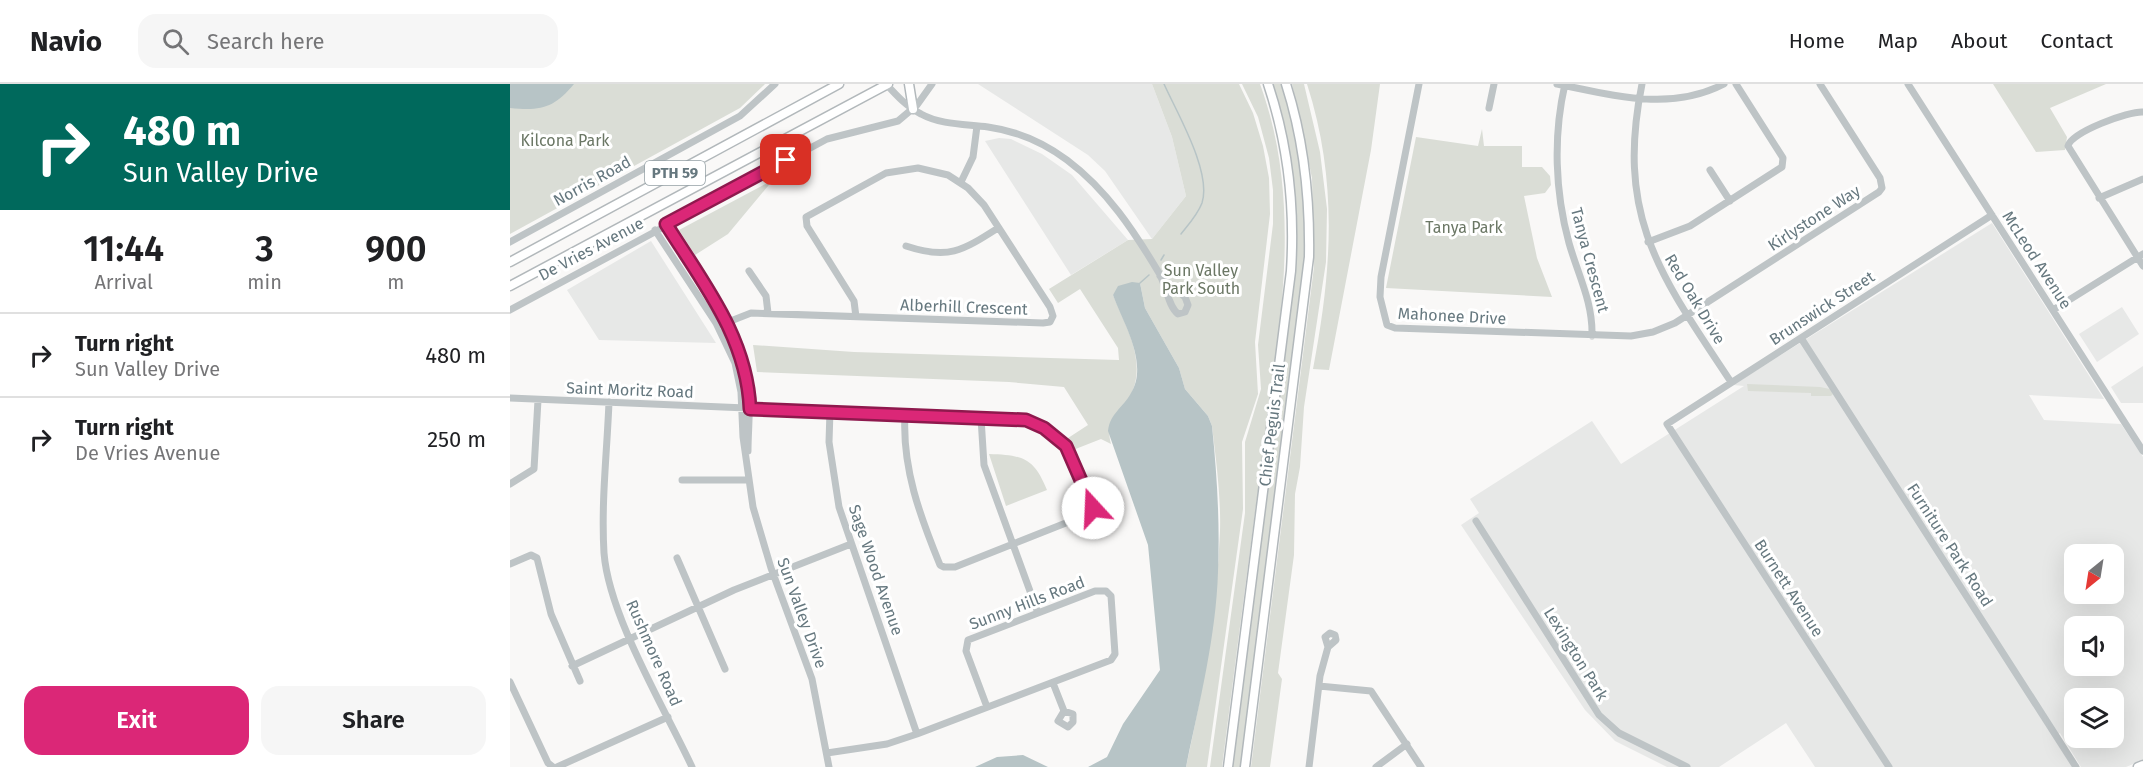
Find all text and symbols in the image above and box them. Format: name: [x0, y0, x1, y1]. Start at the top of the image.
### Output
search box: [138, 14, 558, 68]
text: Navio: [30, 25, 102, 58]
icon: search: [159, 25, 192, 58]
text: Search here: [207, 28, 325, 55]
text: Home: [1789, 28, 1845, 54]
text: Map: [1878, 28, 1918, 54]
text: About: [1951, 28, 2008, 54]
text: Contact: [2041, 28, 2113, 54]
text: 480 m: [123, 106, 241, 156]
icon: right: [24, 108, 102, 186]
park label: Kilcona Park: [520, 131, 610, 150]
pin: [760, 134, 811, 185]
icon: arrive: [769, 143, 802, 176]
street label: Norris Road: [550, 152, 634, 210]
text: Sun Valley Drive: [123, 157, 319, 189]
road number: PTH 59: [645, 161, 705, 185]
street label: Kirlystone Way: [1764, 181, 1864, 255]
street label: Tanya Crescent: [1567, 205, 1613, 315]
street label: McLeod Avenue: [1998, 208, 2076, 312]
street label: De Vries Avenue: [535, 213, 647, 285]
park label: Tanya Park: [1425, 218, 1504, 237]
text: 11:44: [83, 227, 164, 271]
text: 3: [255, 227, 274, 271]
text: 900: [365, 227, 427, 271]
street label: Red Oak Drive: [1661, 251, 1729, 347]
park label: Sun Valley Park South: [1162, 261, 1240, 298]
street label: Brunswick Street: [1766, 267, 1878, 349]
text: Arrival: [94, 270, 153, 294]
text: min: [247, 270, 282, 294]
text: m: [387, 270, 404, 294]
street label: Alberhill Crescent: [900, 295, 1028, 319]
street label: Mahonee Drive: [1397, 304, 1507, 328]
text: Turn right: [75, 330, 174, 357]
icon: right: [24, 339, 57, 372]
text: 480 m: [425, 342, 486, 369]
text: Sun Valley Drive: [75, 357, 220, 381]
street label: Chief Peguis Trail: [1255, 362, 1289, 487]
street label: Saint Moritz Road: [566, 378, 694, 402]
text: Turn right: [75, 414, 174, 441]
icon: right: [24, 423, 57, 456]
text: 250 m: [427, 426, 486, 453]
text: De Vries Avenue: [75, 441, 220, 465]
position arrow: [1061, 476, 1125, 540]
street label: Furniture Park Road: [1903, 480, 1997, 610]
street label: Sage Wood Avenue: [845, 502, 907, 638]
street label: Burnett Avenue: [1750, 536, 1828, 640]
north arrow: [2064, 544, 2124, 604]
map controls: [2064, 544, 2124, 748]
street label: Sun Valley Drive: [773, 555, 831, 671]
street label: Sunny Hills Road: [967, 572, 1087, 634]
street label: Rushmore Road: [622, 597, 686, 709]
street label: Lexington Park: [1540, 604, 1613, 705]
button: sound: [2064, 616, 2124, 676]
button: Exit: [24, 686, 249, 755]
button: Share: [261, 686, 486, 755]
button: layers: [2064, 688, 2124, 748]

